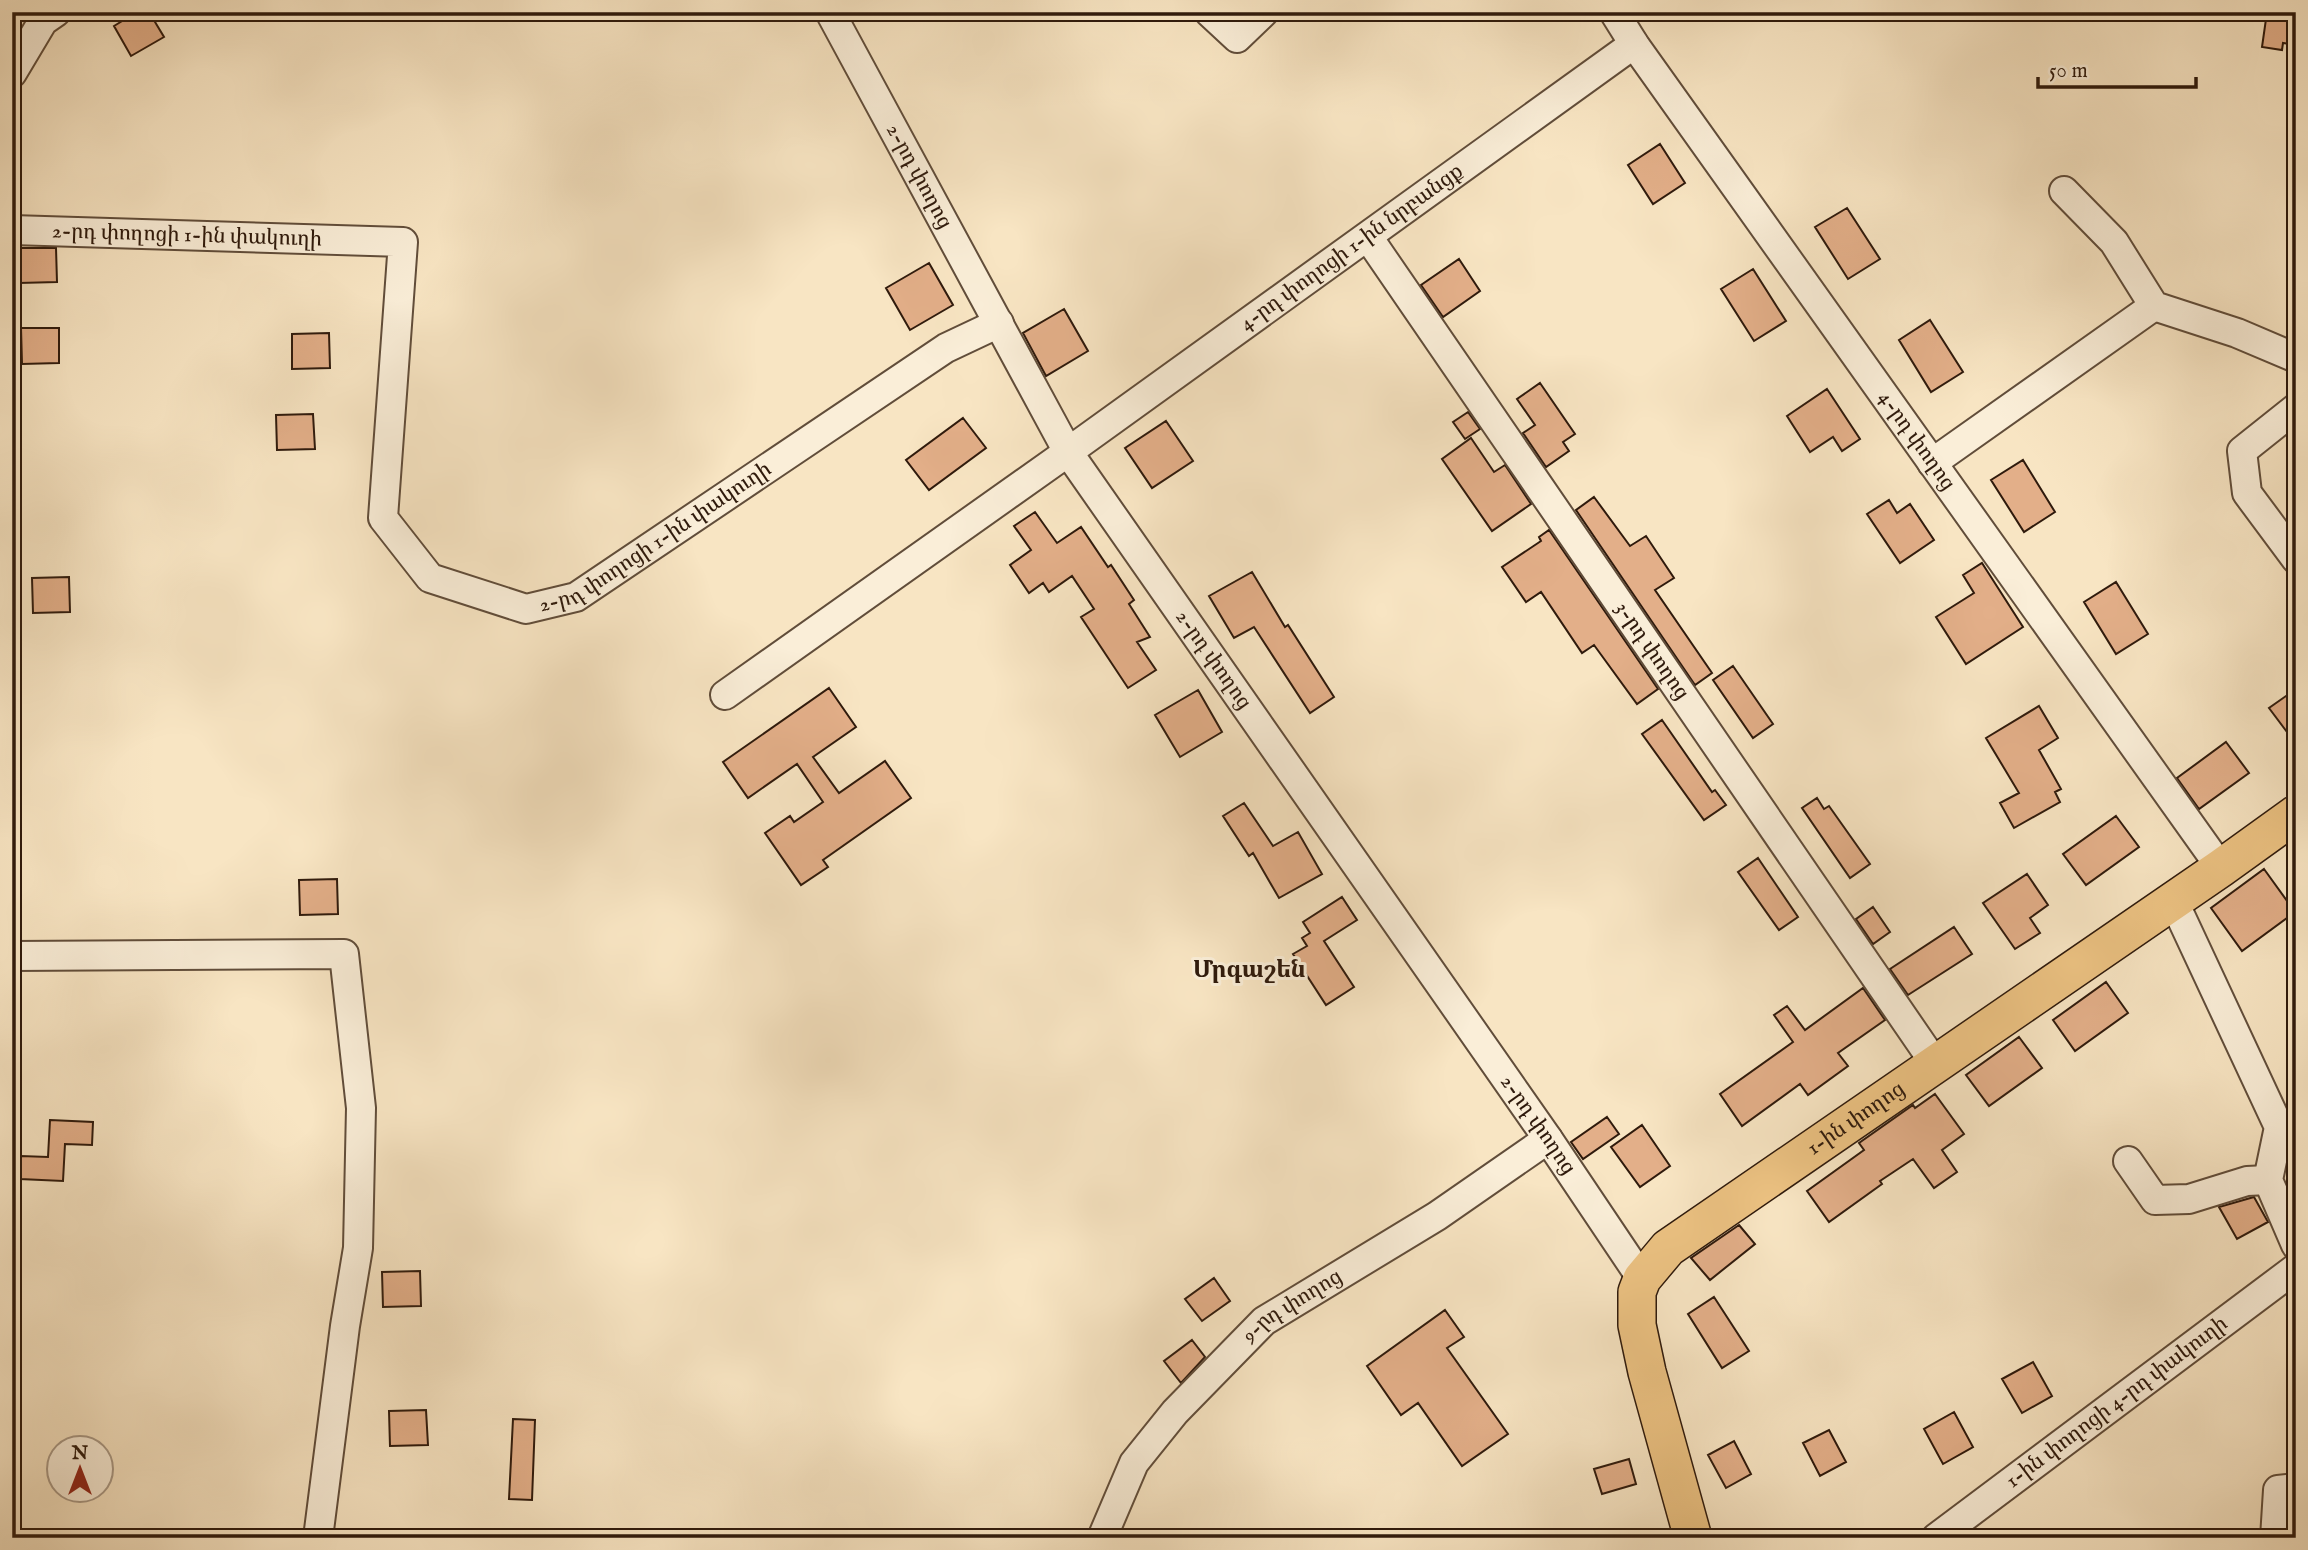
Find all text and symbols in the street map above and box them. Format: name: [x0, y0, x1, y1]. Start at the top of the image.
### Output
scale bar: [2038, 46, 2196, 90]
text: 50 m: [2049, 58, 2088, 85]
street label: 2-րդ փողոց: [880, 119, 958, 234]
street label: 4-րդ փողոցի 1-ին նրբանցք: [1235, 158, 1469, 337]
street label: 2-րդ փողոցի 1-ին փակուղի: [51, 218, 322, 253]
street label: 4-րդ փողոց: [1872, 386, 1961, 496]
street label: 2-րդ փողոցի 1-ին փակուղի: [536, 456, 777, 619]
street label: 3-րդ փողոց: [1609, 597, 1695, 705]
street label: 2-րդ փողոց: [1169, 605, 1257, 715]
district label: Մրգաշեն: [1193, 955, 1305, 986]
street label: 2-րդ փողոց: [1494, 1070, 1582, 1180]
street label: 1-ին փողոց: [1802, 1076, 1910, 1162]
street label: 9-րդ փողոց: [1236, 1263, 1347, 1350]
street label: 1-ին փողոցի 4-րդ փակուղի: [2000, 1310, 2233, 1494]
north arrow: [46, 1434, 116, 1504]
text: N: [71, 1442, 89, 1466]

